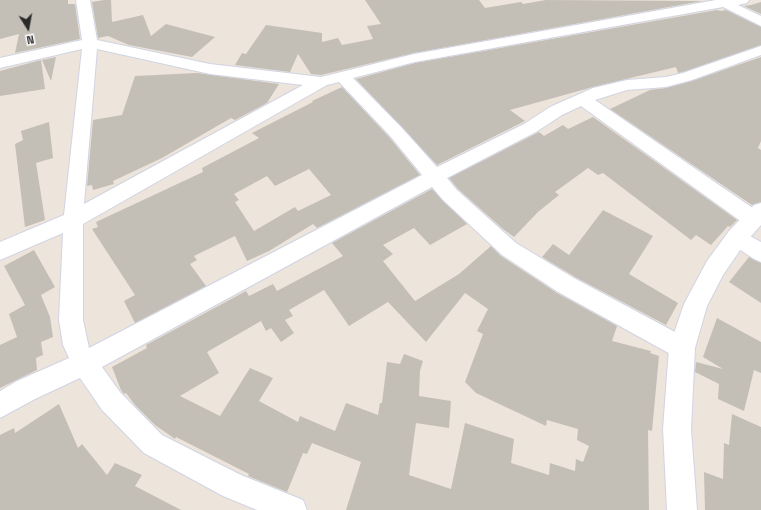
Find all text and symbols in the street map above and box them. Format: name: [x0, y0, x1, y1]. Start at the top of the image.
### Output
north arrow: [8, 8, 48, 48]
text: N: [25, 32, 35, 47]

